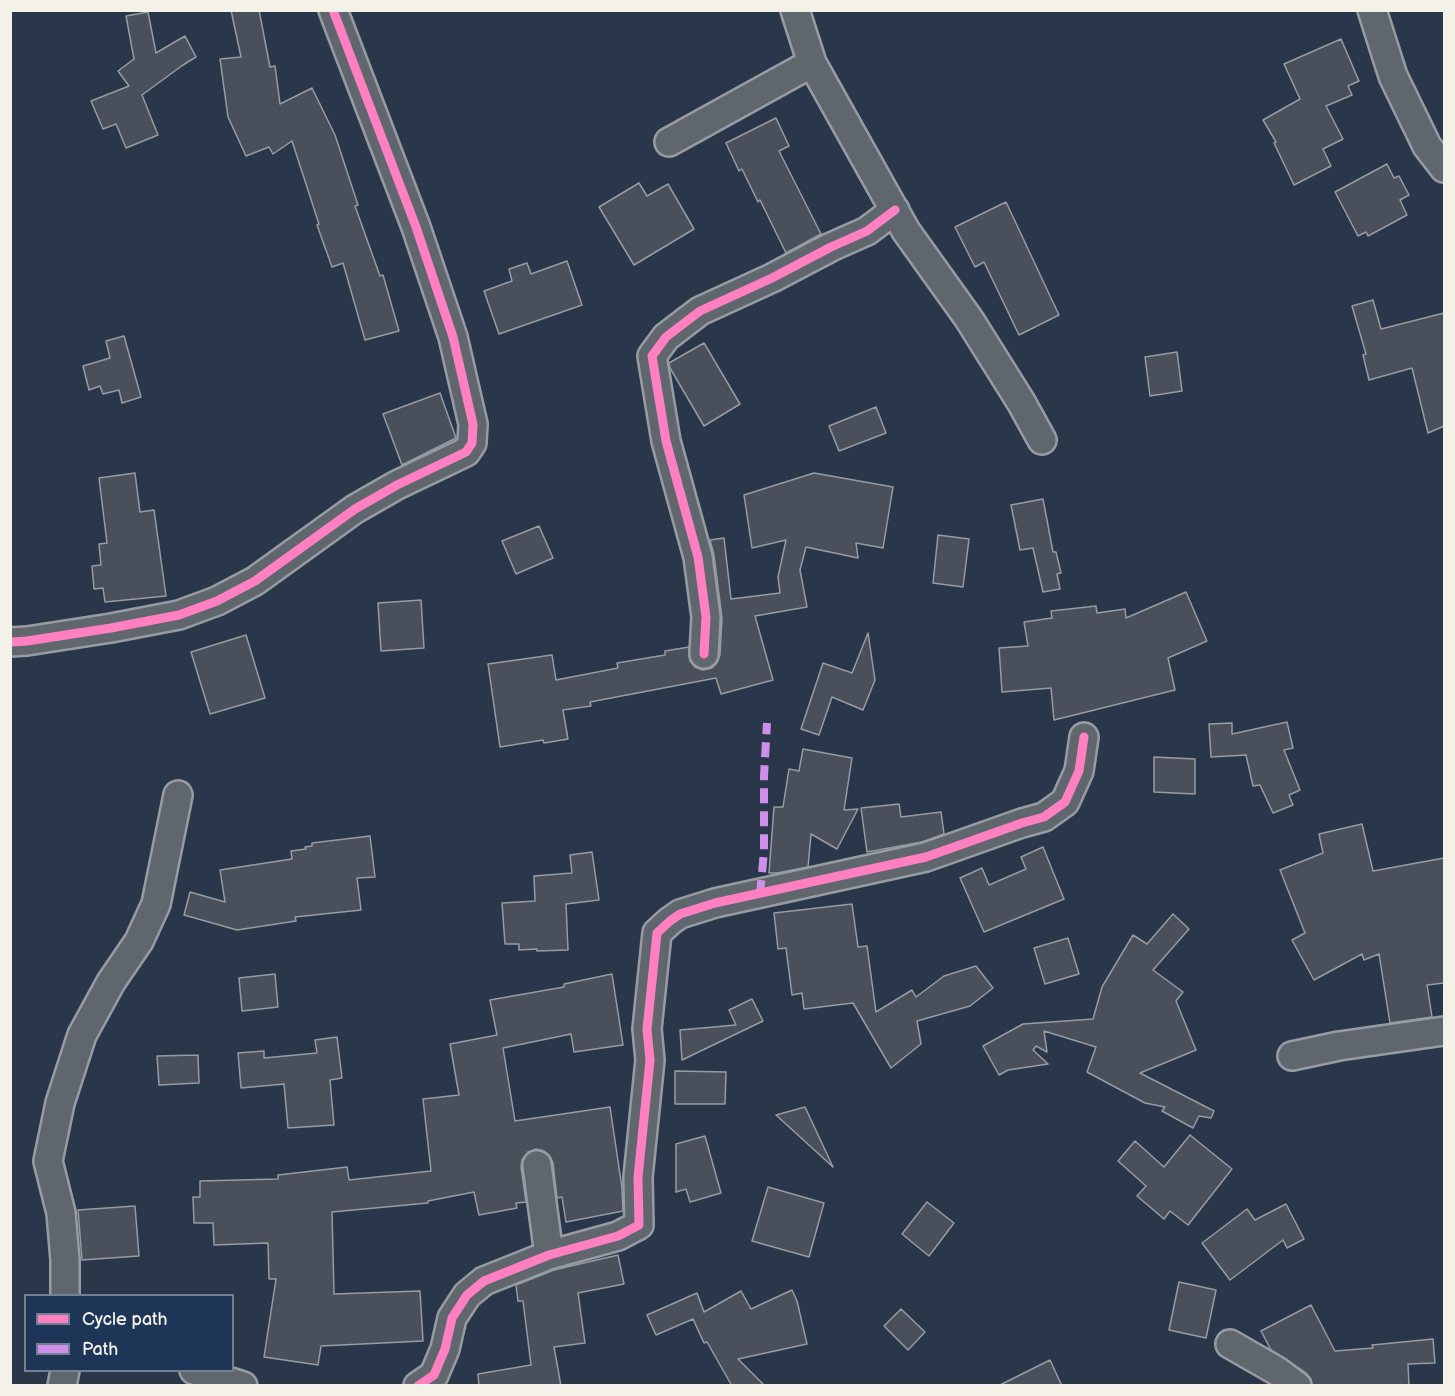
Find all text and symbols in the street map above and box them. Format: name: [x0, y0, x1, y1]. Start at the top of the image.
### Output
legend: [24, 1294, 234, 1372]
text: Cycle path: [82, 1309, 168, 1330]
text: Path: [82, 1339, 118, 1360]

